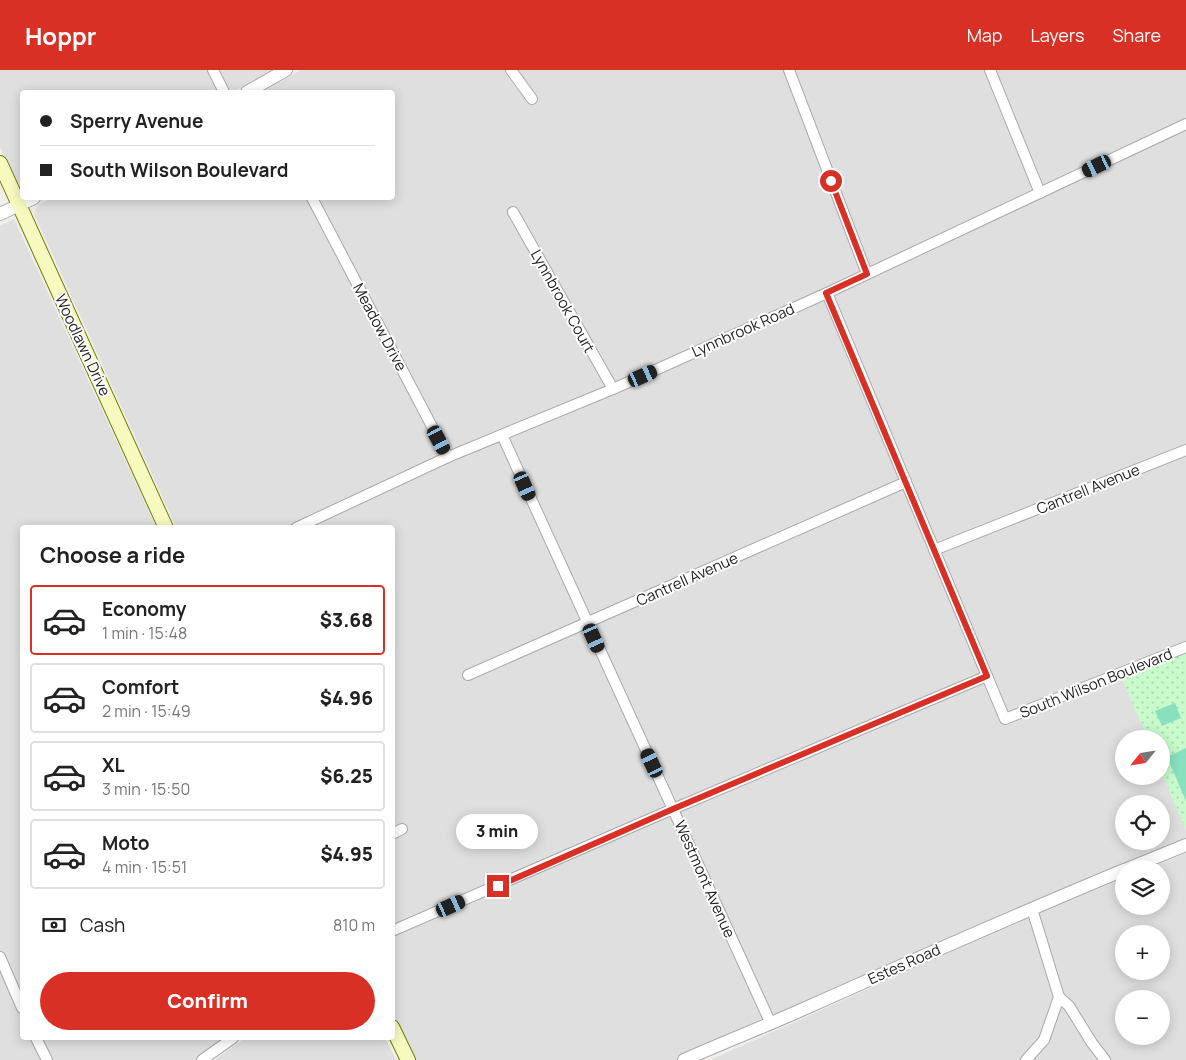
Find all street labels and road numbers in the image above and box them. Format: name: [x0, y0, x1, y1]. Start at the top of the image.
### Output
street label: Lynnbrook Court: [526, 246, 600, 356]
street label: Meadow Drive: [348, 279, 412, 375]
street label: Woodlawn Drive: [50, 291, 116, 399]
street label: Lynnbrook Road: [688, 298, 798, 362]
street label: Cantrell Avenue: [1033, 459, 1143, 519]
street label: Cantrell Avenue: [633, 547, 741, 611]
street label: South Wilson Boulevard: [1017, 643, 1175, 723]
street label: Westmont Avenue: [670, 817, 740, 941]
street label: Estes Road: [864, 939, 944, 989]

